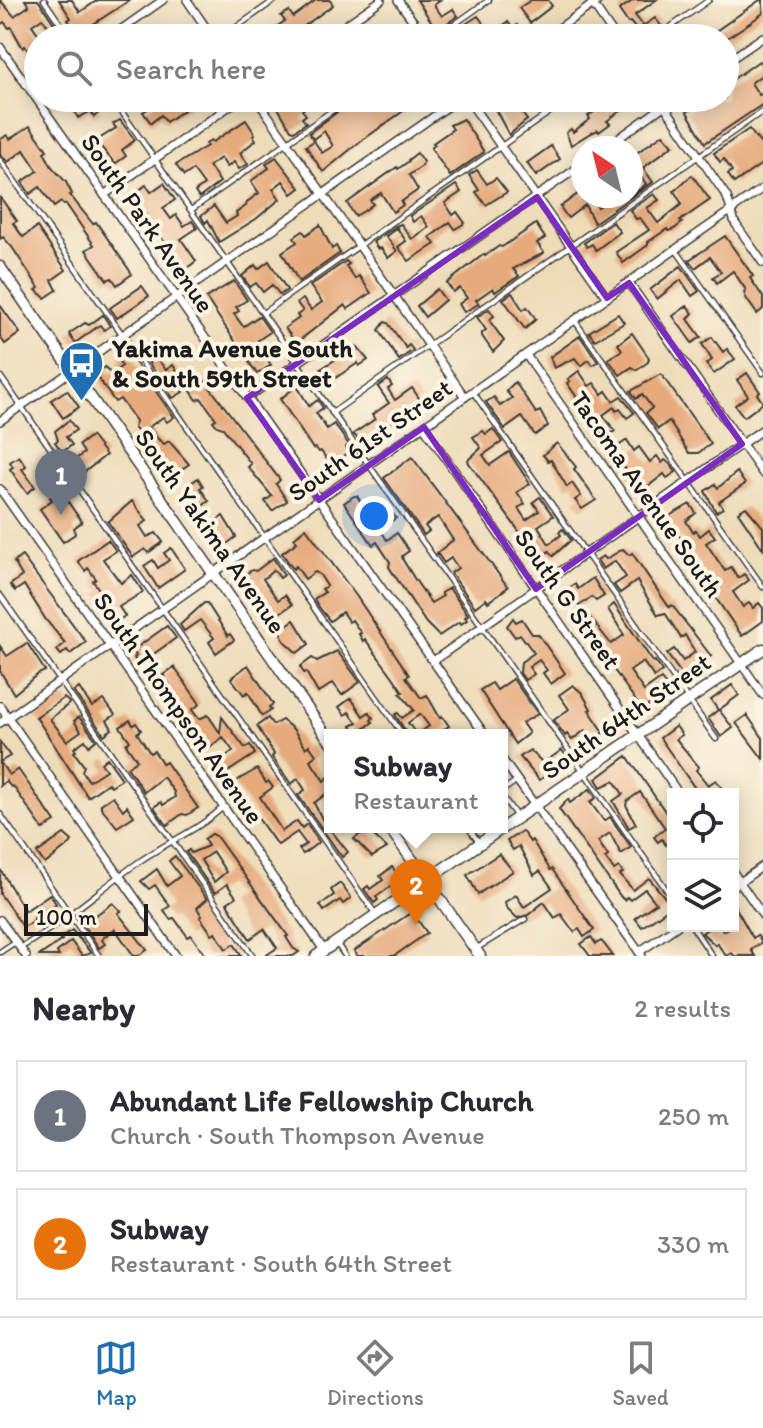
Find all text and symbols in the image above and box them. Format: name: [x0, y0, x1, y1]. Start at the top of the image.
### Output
search box: [24, 24, 739, 112]
icon: search: [52, 46, 96, 90]
text: Search here: [116, 50, 266, 87]
street label: South Park Avenue: [74, 127, 222, 319]
north arrow: [571, 136, 643, 208]
place label: Yakima Avenue South & South 59th Street: [111, 332, 353, 394]
bus stop icon: Yakima Avenue South & South 59th Street: [57, 339, 105, 402]
street label: South 61st Street: [282, 371, 459, 509]
street label: Tacoma Avenue South: [564, 385, 730, 603]
street label: South Yakima Avenue: [128, 422, 294, 640]
pin: 1: [35, 449, 87, 515]
your location: [354, 496, 394, 536]
street label: South G Street: [508, 523, 628, 676]
street label: South Thompson Avenue: [87, 586, 271, 830]
street label: South 64th Street: [535, 646, 717, 786]
popup: [324, 729, 508, 833]
text: Subway: [354, 747, 452, 784]
text: Restaurant: [354, 784, 478, 816]
map controls: [667, 788, 739, 932]
button: locate: [667, 788, 739, 860]
pin: 2: [390, 859, 442, 925]
button: layers: [667, 860, 739, 932]
scale bar: [24, 900, 148, 936]
text: 100 m: [36, 904, 97, 931]
text: Nearby: [32, 988, 135, 1029]
text: 2 results: [634, 992, 731, 1024]
text: Abundant Life Fellowship Church: [110, 1082, 533, 1119]
text: 1: [54, 1100, 66, 1132]
text: 250 m: [658, 1100, 729, 1132]
text: Church · South Thompson Avenue: [110, 1119, 485, 1151]
text: Subway: [110, 1210, 208, 1247]
text: 2: [53, 1228, 67, 1260]
text: 330 m: [657, 1228, 729, 1260]
text: Restaurant · South 64th Street: [110, 1247, 452, 1279]
tab: Map: [94, 1336, 138, 1411]
tab: Directions: [327, 1336, 424, 1411]
tab: Saved: [612, 1336, 669, 1411]

